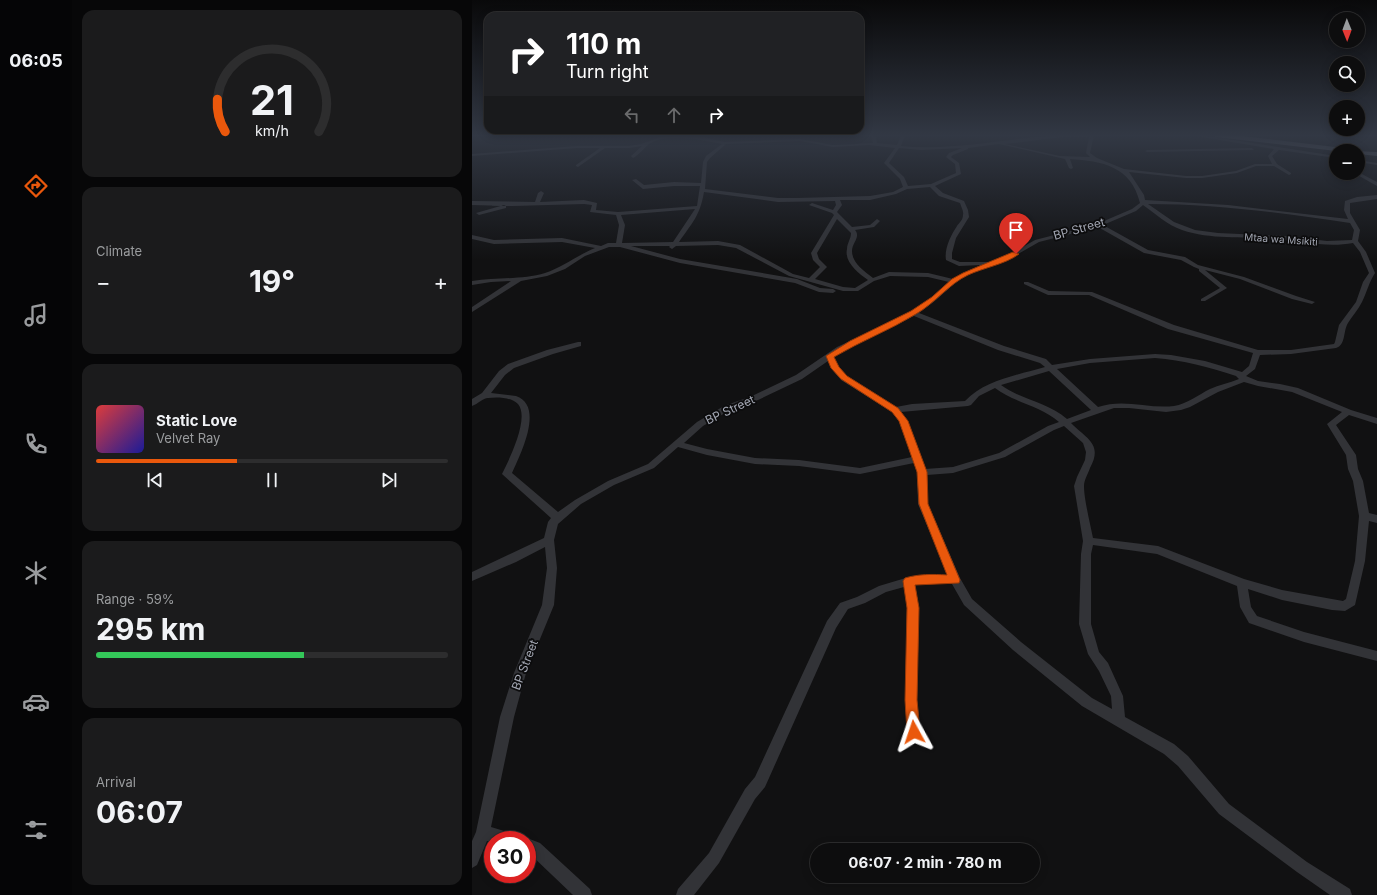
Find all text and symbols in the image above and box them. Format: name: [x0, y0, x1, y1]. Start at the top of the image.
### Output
north arrow: [1329, 12, 1365, 48]
map controls: [1329, 12, 1365, 180]
text: 110 m: [566, 27, 641, 61]
icon: right: [500, 28, 552, 80]
text: 06:05: [9, 50, 63, 71]
button: search: [1329, 56, 1365, 92]
text: Turn right: [566, 61, 649, 82]
text: 21: [250, 74, 294, 124]
button: +: [1329, 100, 1365, 136]
icon: left: [621, 104, 643, 126]
icon: ahead: [663, 104, 685, 126]
icon: right: [705, 104, 727, 126]
text: km/h: [255, 121, 289, 138]
button: −: [1329, 144, 1365, 180]
icon: directions: [22, 172, 50, 200]
pin: [999, 213, 1033, 254]
street label: BP Street: [1051, 214, 1106, 243]
icon: arrive: [1005, 219, 1027, 241]
street label: Mtaa wa Msikiti: [1244, 230, 1318, 248]
text: Climate: [96, 243, 142, 259]
text: 19°: [249, 263, 295, 299]
text: −: [96, 269, 111, 295]
text: +: [433, 269, 448, 295]
icon: music: [22, 301, 50, 329]
street label: BP Street: [703, 392, 757, 427]
text: Static Love: [156, 411, 237, 430]
icon: phone: [22, 430, 50, 458]
text: Velvet Ray: [156, 430, 220, 446]
icon: previous: [144, 469, 166, 491]
icon: pause: [261, 469, 283, 491]
icon: next: [378, 469, 400, 491]
icon: climate: [22, 559, 50, 587]
text: Range · 59%: [96, 591, 175, 607]
text: 295 km: [96, 611, 205, 647]
street label: BP Street: [508, 637, 541, 692]
icon: car: [22, 688, 50, 716]
position arrow: [893, 711, 935, 753]
text: Arrival: [96, 774, 136, 790]
text: 06:07: [96, 794, 183, 830]
icon: filters: [22, 816, 50, 844]
speed limit sign: 30: [484, 831, 536, 883]
text: 06:07 · 2 min · 780 m: [848, 853, 1002, 872]

